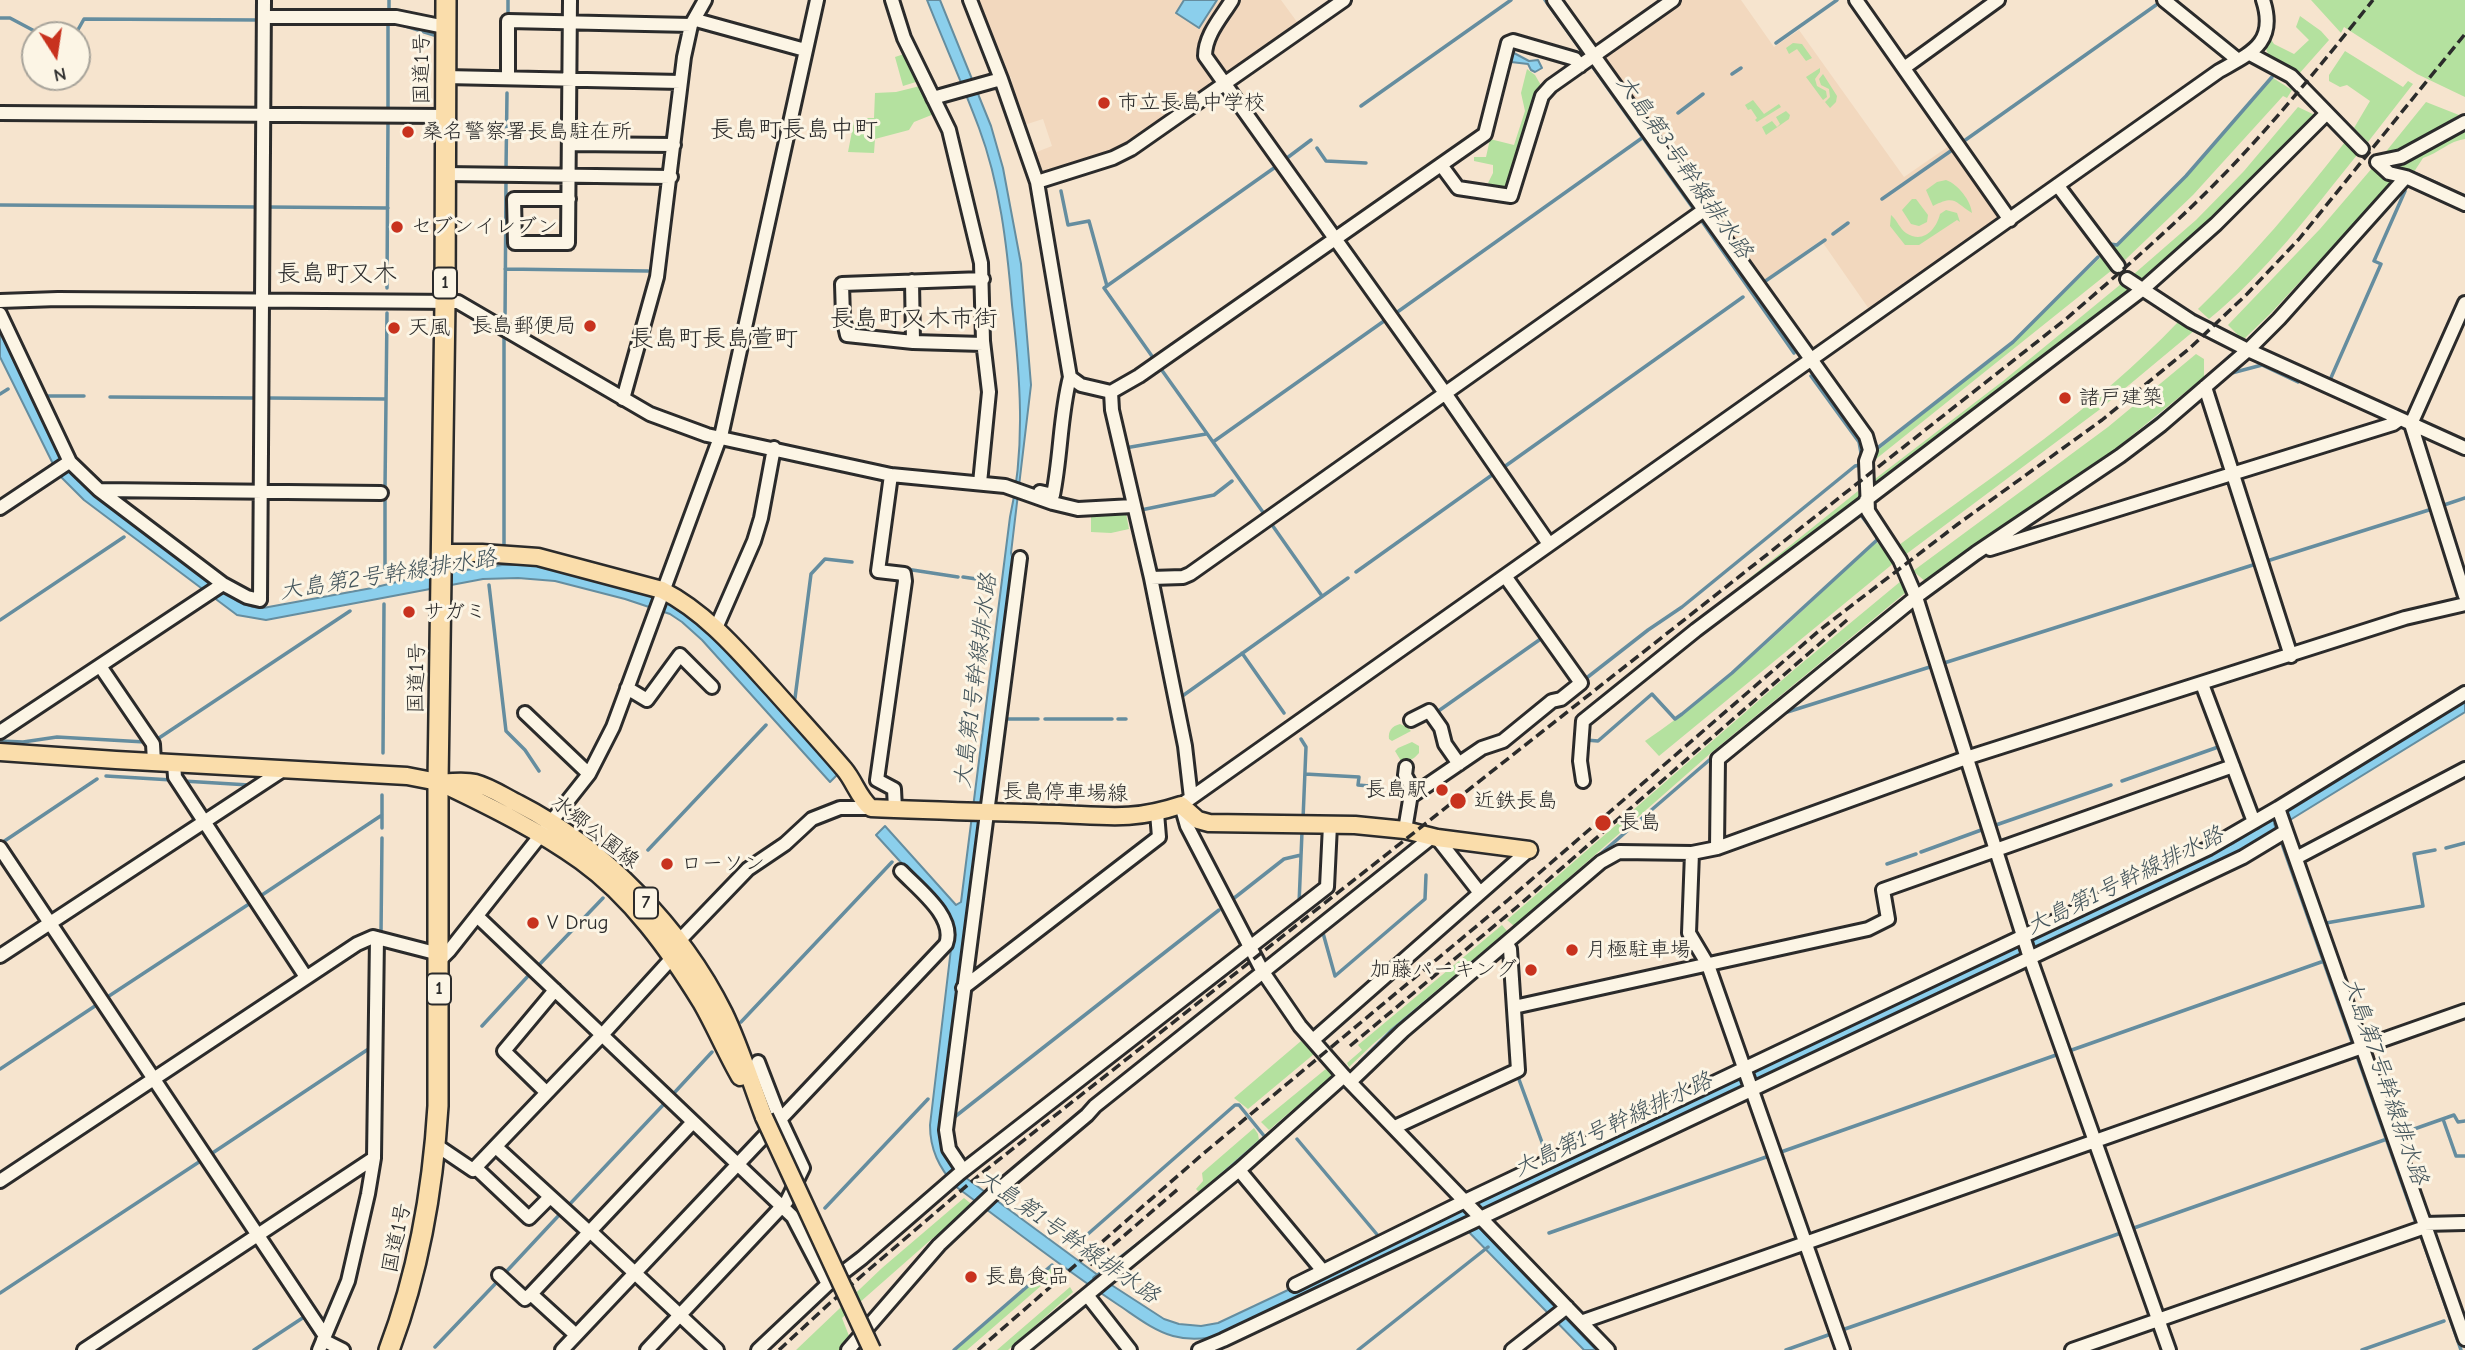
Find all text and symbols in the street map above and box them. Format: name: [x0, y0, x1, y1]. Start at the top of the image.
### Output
north arrow: [21, 21, 91, 91]
street label: 国道1号: [409, 33, 435, 105]
text: N: [52, 63, 68, 87]
water label: 大島第3号幹線排水路: [1610, 70, 1758, 264]
place label: 市立長島中学校: [1118, 90, 1265, 116]
marker: 市立長島中学校: [1096, 95, 1112, 111]
district label: 長島町長島中町: [710, 116, 878, 144]
place label: 桑名警察署長島駐在所: [422, 119, 632, 145]
marker: 桑名警察署長島駐在所: [400, 124, 416, 140]
place label: セブンイレブン: [411, 214, 558, 240]
marker: セブンイレブン: [389, 219, 405, 235]
district label: 長島町又木: [277, 260, 397, 288]
road number: 1: [433, 268, 457, 298]
district label: 長島町又木市街: [830, 305, 998, 333]
place label: 長島郵便局: [471, 313, 576, 339]
place label: 天風: [408, 315, 450, 341]
marker: 長島郵便局: [582, 318, 598, 334]
marker: 天風: [386, 320, 402, 336]
district label: 長島町長島萱町: [630, 325, 798, 353]
place label: 諸戸建築: [2079, 385, 2163, 411]
marker: 諸戸建築: [2057, 390, 2073, 406]
water label: 大島第2号幹線排水路: [278, 544, 498, 606]
water label: 大島第1号幹線排水路: [949, 572, 1003, 790]
place label: サガミ: [423, 599, 486, 625]
marker: サガミ: [401, 604, 417, 620]
street label: 国道1号: [404, 642, 430, 714]
place label: 長島駅: [1365, 777, 1428, 803]
street label: 長島停車場線: [1002, 779, 1128, 807]
marker: 長島駅: [1434, 782, 1450, 798]
place label: 近鉄長島: [1474, 788, 1558, 814]
street label: 水郷公園線: [546, 790, 644, 874]
marker: 近鉄長島: [1448, 791, 1468, 811]
place label: 長島: [1619, 810, 1661, 836]
marker: 長島: [1593, 813, 1613, 833]
water label: 大島第1号幹線排水路: [2022, 821, 2228, 941]
place label: ローソン: [681, 851, 765, 877]
marker: ローソン: [659, 856, 675, 872]
road number: 7: [634, 888, 658, 918]
place label: V Drug: [547, 910, 609, 936]
marker: V Drug: [525, 915, 541, 931]
place label: 月極駐車場: [1586, 937, 1691, 963]
marker: 月極駐車場: [1564, 942, 1580, 958]
place label: 加藤パーキング: [1370, 957, 1517, 983]
marker: 加藤パーキング: [1523, 962, 1539, 978]
road number: 1: [427, 973, 451, 1004]
water label: 大島第7号幹線排水路: [2336, 973, 2434, 1189]
water label: 大島第1号幹線排水路: [1509, 1067, 1717, 1183]
water label: 大島第1号幹線排水路: [972, 1164, 1164, 1310]
street label: 国道1号: [377, 1201, 417, 1275]
place label: 長島食品: [985, 1264, 1069, 1290]
marker: 長島食品: [963, 1269, 979, 1285]

